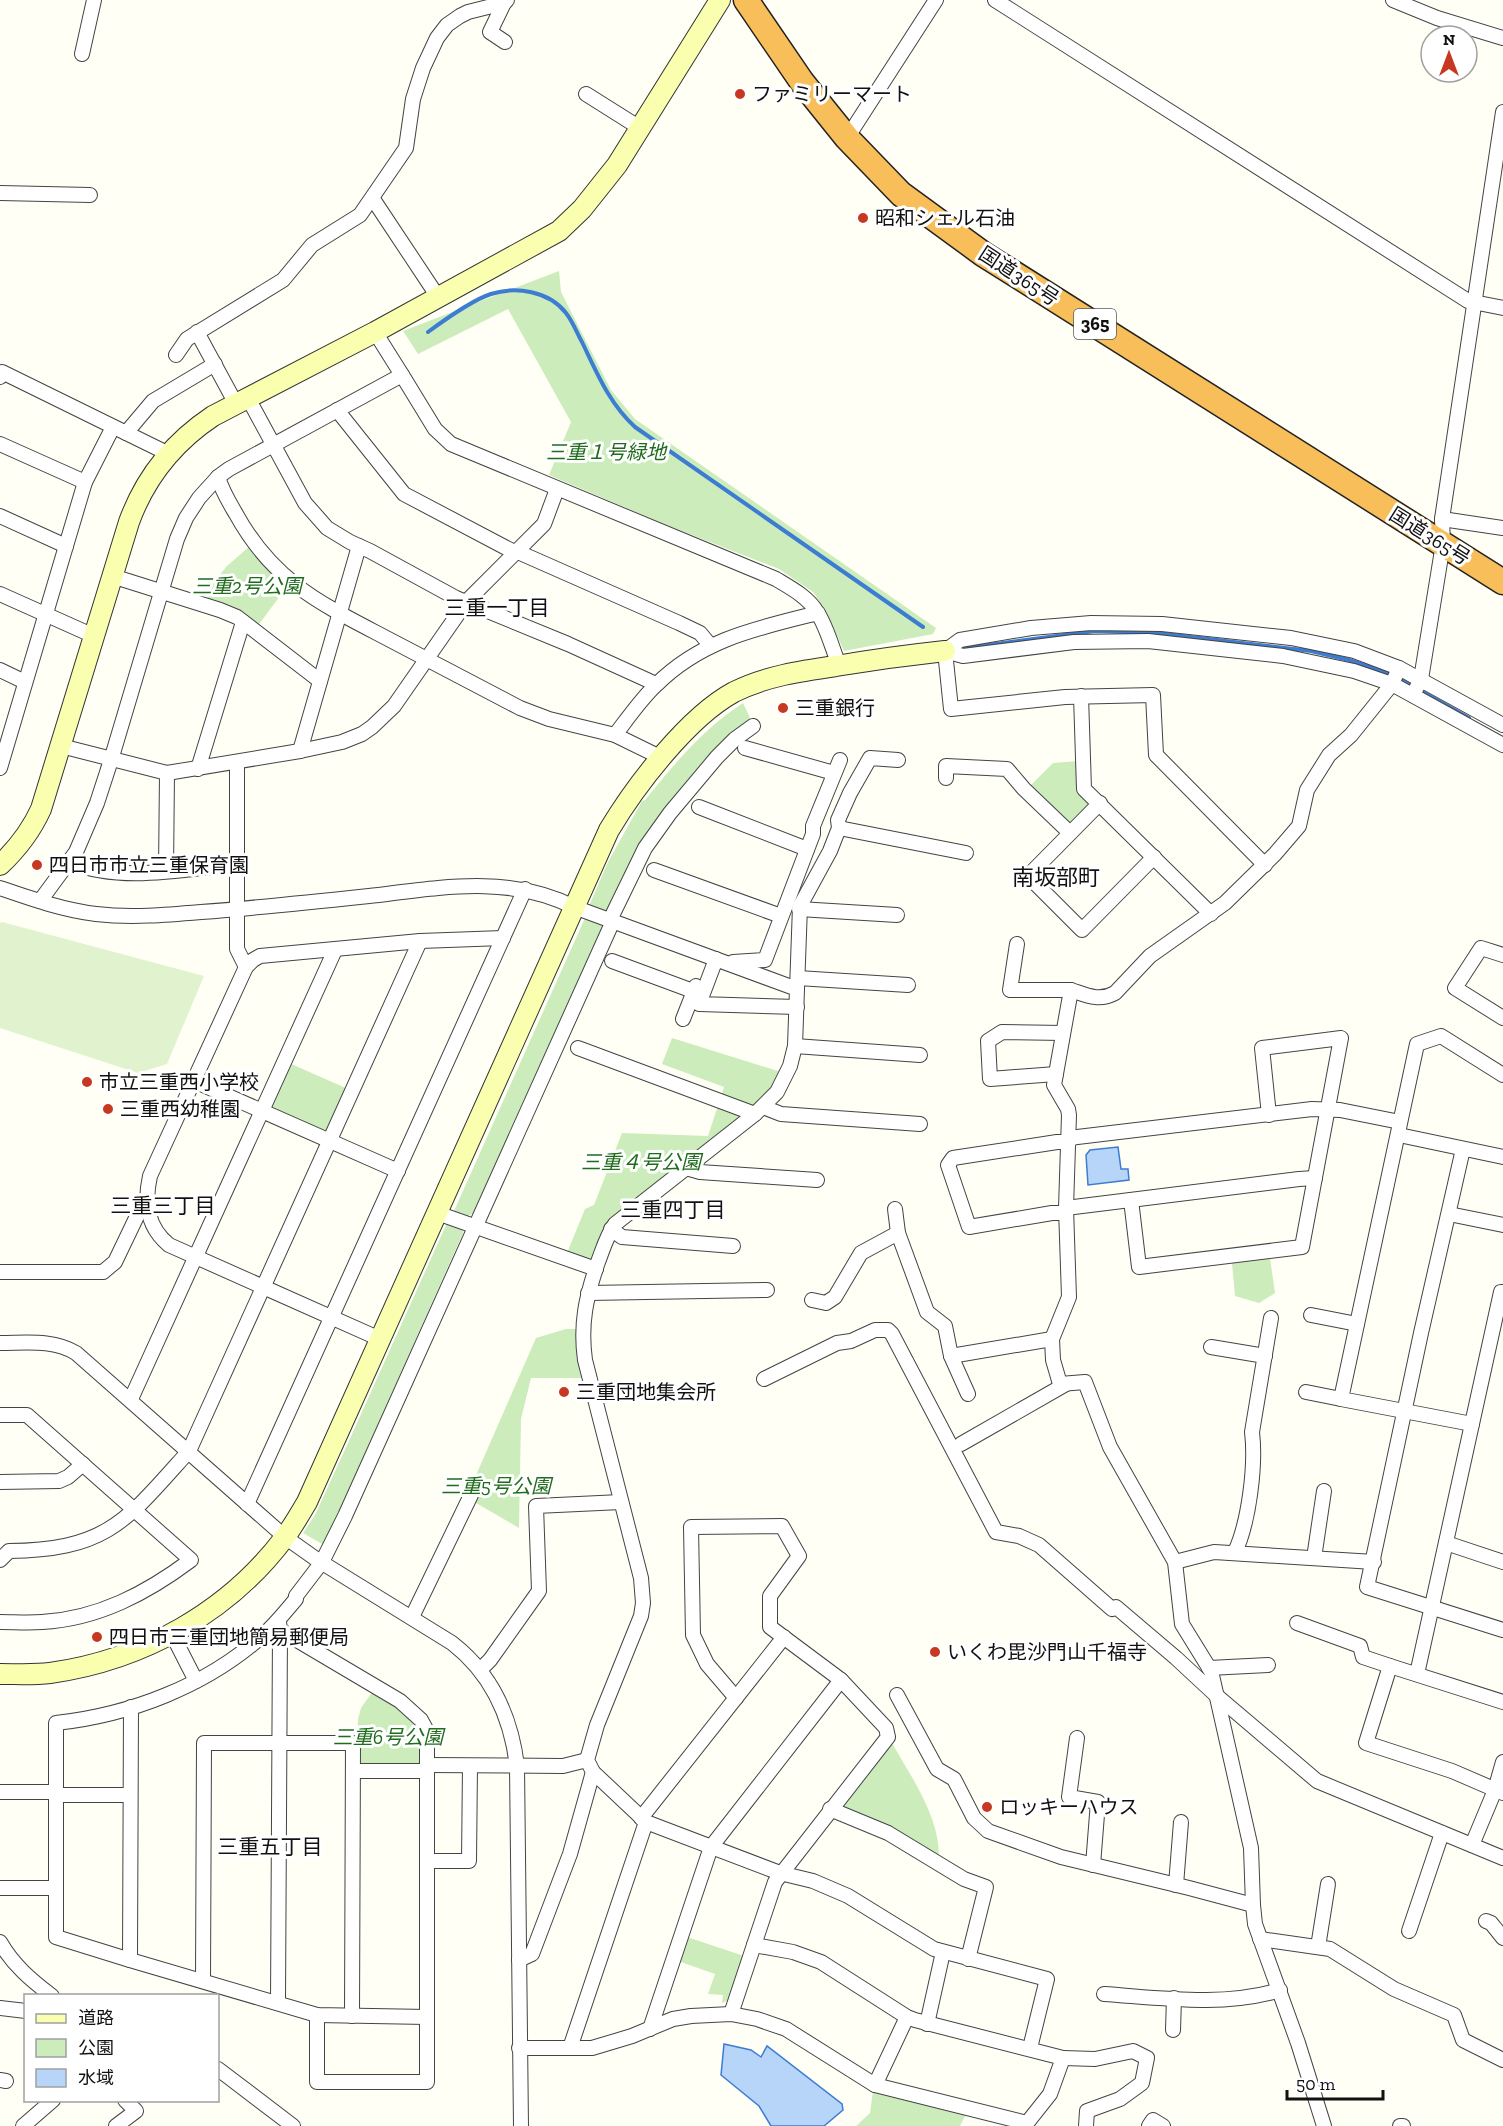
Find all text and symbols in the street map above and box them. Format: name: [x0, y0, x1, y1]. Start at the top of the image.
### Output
north arrow: [1419, 24, 1479, 84]
text: N: [1443, 30, 1455, 49]
place label: ファミリーマート: [752, 82, 912, 106]
marker: ファミリーマート: [733, 87, 747, 101]
place label: 昭和シェル石油: [875, 206, 1015, 230]
marker: 昭和シェル石油: [856, 211, 870, 225]
street label: 国道365号: [974, 241, 1064, 311]
road number: 365: [1074, 309, 1116, 339]
park label: 三重１号緑地: [546, 440, 668, 464]
street label: 国道365号: [1385, 502, 1475, 570]
park label: 三重2号公園: [192, 574, 305, 598]
district label: 三重一丁目: [445, 595, 550, 620]
place label: 三重銀行: [795, 696, 875, 720]
marker: 三重銀行: [776, 701, 790, 715]
place label: 四日市市立三重保育園: [49, 853, 249, 877]
marker: 四日市市立三重保育園: [30, 858, 44, 872]
district label: 南坂部町: [1012, 864, 1100, 891]
place label: 市立三重西小学校: [99, 1070, 259, 1094]
marker: 市立三重西小学校: [80, 1075, 94, 1089]
place label: 三重西幼稚園: [120, 1097, 240, 1121]
marker: 三重西幼稚園: [101, 1102, 115, 1116]
park label: 三重４号公園: [581, 1150, 704, 1174]
district label: 三重三丁目: [111, 1193, 216, 1218]
district label: 三重四丁目: [621, 1197, 726, 1222]
place label: 三重団地集会所: [576, 1380, 716, 1404]
marker: 三重団地集会所: [557, 1385, 571, 1399]
park label: 三重5号公園: [441, 1474, 554, 1498]
place label: 四日市三重団地簡易郵便局: [109, 1625, 349, 1649]
marker: 四日市三重団地簡易郵便局: [90, 1630, 104, 1644]
place label: いくわ毘沙門山千福寺: [947, 1640, 1147, 1664]
marker: いくわ毘沙門山千福寺: [928, 1645, 942, 1659]
park label: 三重6号公園: [333, 1725, 446, 1749]
place label: ロッキーハウス: [999, 1795, 1139, 1819]
marker: ロッキーハウス: [980, 1800, 994, 1814]
district label: 三重五丁目: [218, 1834, 323, 1859]
legend: [24, 1994, 219, 2102]
text: 道路: [78, 2007, 114, 2029]
text: 公園: [78, 2037, 114, 2059]
scale bar: [1287, 2063, 1383, 2101]
text: 水域: [78, 2067, 114, 2089]
text: 50 m: [1296, 2073, 1336, 2095]

